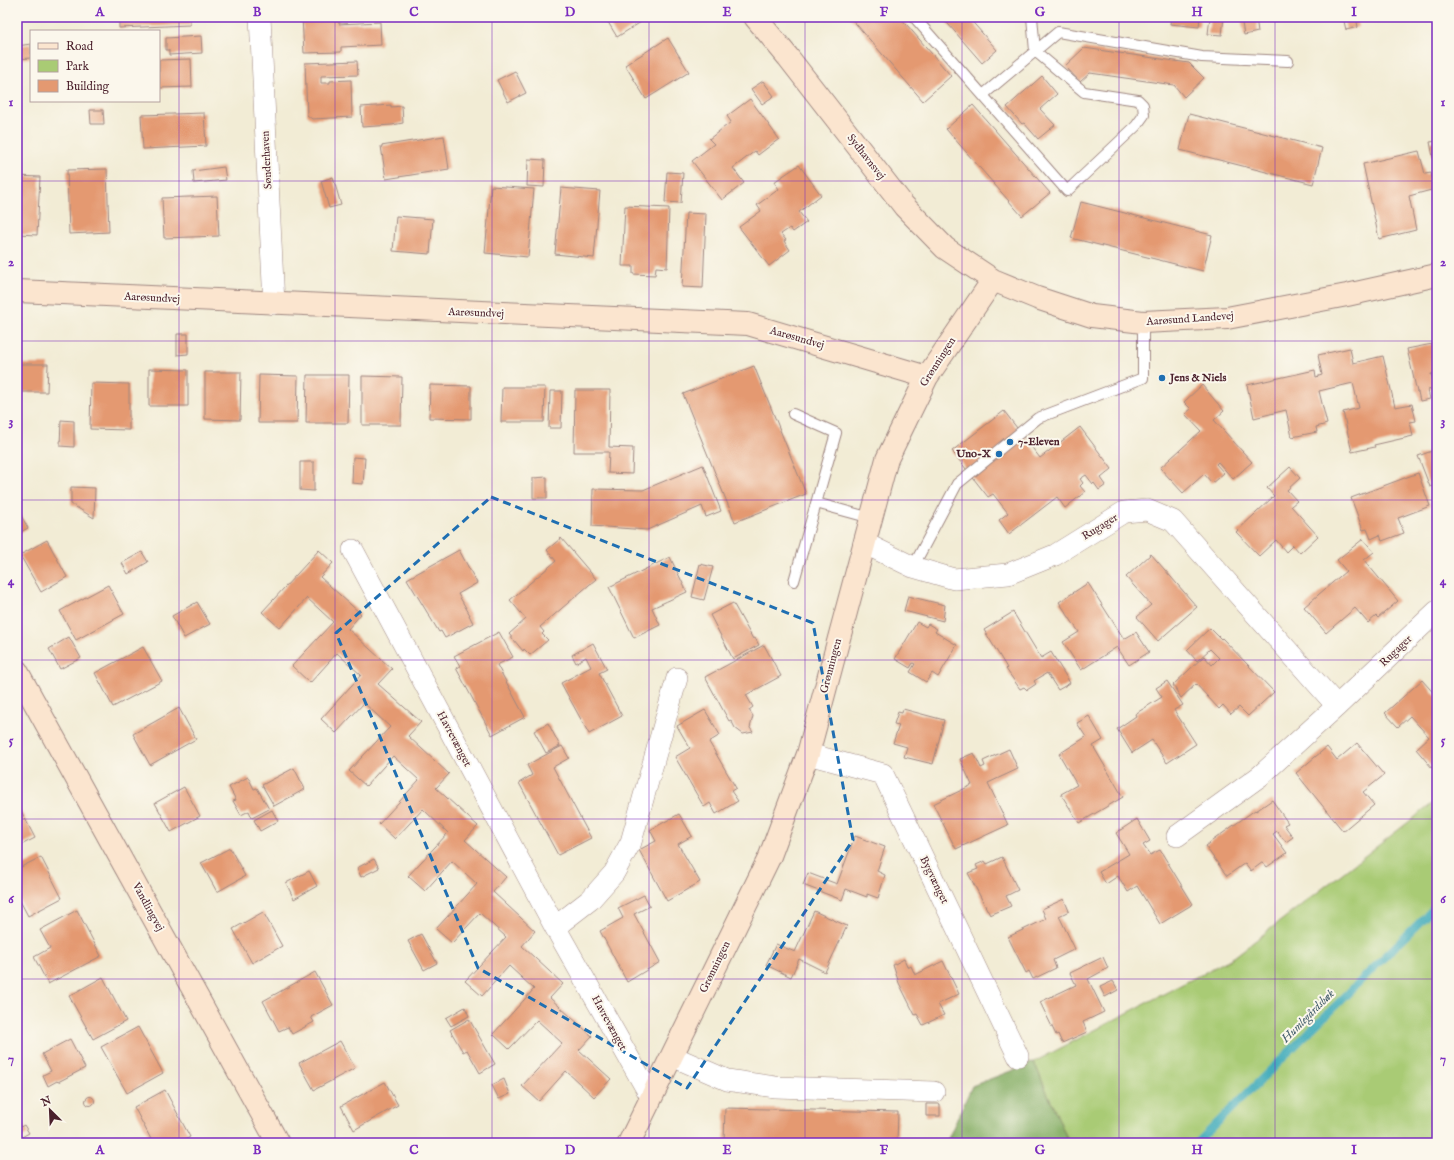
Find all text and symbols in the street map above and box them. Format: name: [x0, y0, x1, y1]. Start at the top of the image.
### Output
text: A: [95, 4, 106, 21]
text: B: [253, 4, 262, 21]
text: C: [409, 4, 419, 21]
text: D: [565, 4, 576, 21]
text: E: [722, 4, 732, 21]
text: F: [880, 4, 889, 21]
text: G: [1035, 4, 1046, 21]
text: H: [1191, 4, 1203, 21]
text: I: [1351, 4, 1357, 21]
legend: [30, 30, 160, 102]
text: Road: [66, 39, 94, 54]
text: Park: [66, 59, 89, 74]
text: Building: [66, 79, 110, 94]
text: 1: [9, 94, 14, 111]
text: 1: [1441, 94, 1446, 111]
street label: Sønderhaven: [258, 130, 276, 190]
street label: Sydhavnsvej: [844, 131, 888, 183]
text: 2: [8, 254, 14, 271]
text: 2: [1440, 254, 1446, 271]
street label: Aarøsundvej: [123, 289, 180, 306]
street label: Aarøsundvej: [447, 305, 504, 321]
street label: Aarøsund Landevej: [1145, 309, 1234, 329]
street label: Aarøsundvej: [767, 323, 826, 352]
street label: Grønningen: [917, 335, 959, 389]
place label: Jens & Niels: [1168, 371, 1226, 385]
marker: Jens & Niels: [1157, 373, 1167, 383]
text: 3: [9, 413, 14, 430]
text: 3: [1441, 413, 1446, 430]
place label: 7-Eleven: [1018, 435, 1060, 449]
marker: 7-Eleven: [1005, 437, 1015, 447]
place label: Uno-X: [955, 447, 992, 461]
marker: Uno-X: [994, 449, 1004, 459]
street label: Rugager: [1079, 511, 1121, 543]
text: 4: [8, 573, 15, 590]
text: 4: [1440, 573, 1447, 590]
street label: Rugager: [1377, 632, 1415, 670]
street label: Grønningen: [817, 637, 845, 695]
street label: Havrevænget: [434, 709, 475, 769]
text: 5: [9, 732, 14, 749]
text: 5: [1441, 732, 1446, 749]
street label: Bygvænget: [916, 854, 952, 906]
street label: Vandlingvej: [128, 879, 167, 934]
text: 6: [8, 891, 14, 908]
text: 6: [1440, 891, 1446, 908]
street label: Grønningen: [696, 939, 734, 995]
water label: Humlegårdsbæk: [1278, 986, 1339, 1047]
street label: Havrevænget: [588, 993, 630, 1053]
text: 7: [8, 1051, 14, 1068]
text: 7: [1440, 1051, 1446, 1068]
north arrow: [30, 1090, 70, 1130]
text: N: [38, 1093, 54, 1111]
text: A: [95, 1142, 106, 1159]
text: B: [253, 1142, 262, 1159]
text: C: [409, 1142, 419, 1159]
text: D: [565, 1142, 576, 1159]
text: E: [722, 1142, 732, 1159]
text: F: [880, 1142, 889, 1159]
text: G: [1035, 1142, 1046, 1159]
text: H: [1191, 1142, 1203, 1159]
text: I: [1351, 1142, 1357, 1159]

